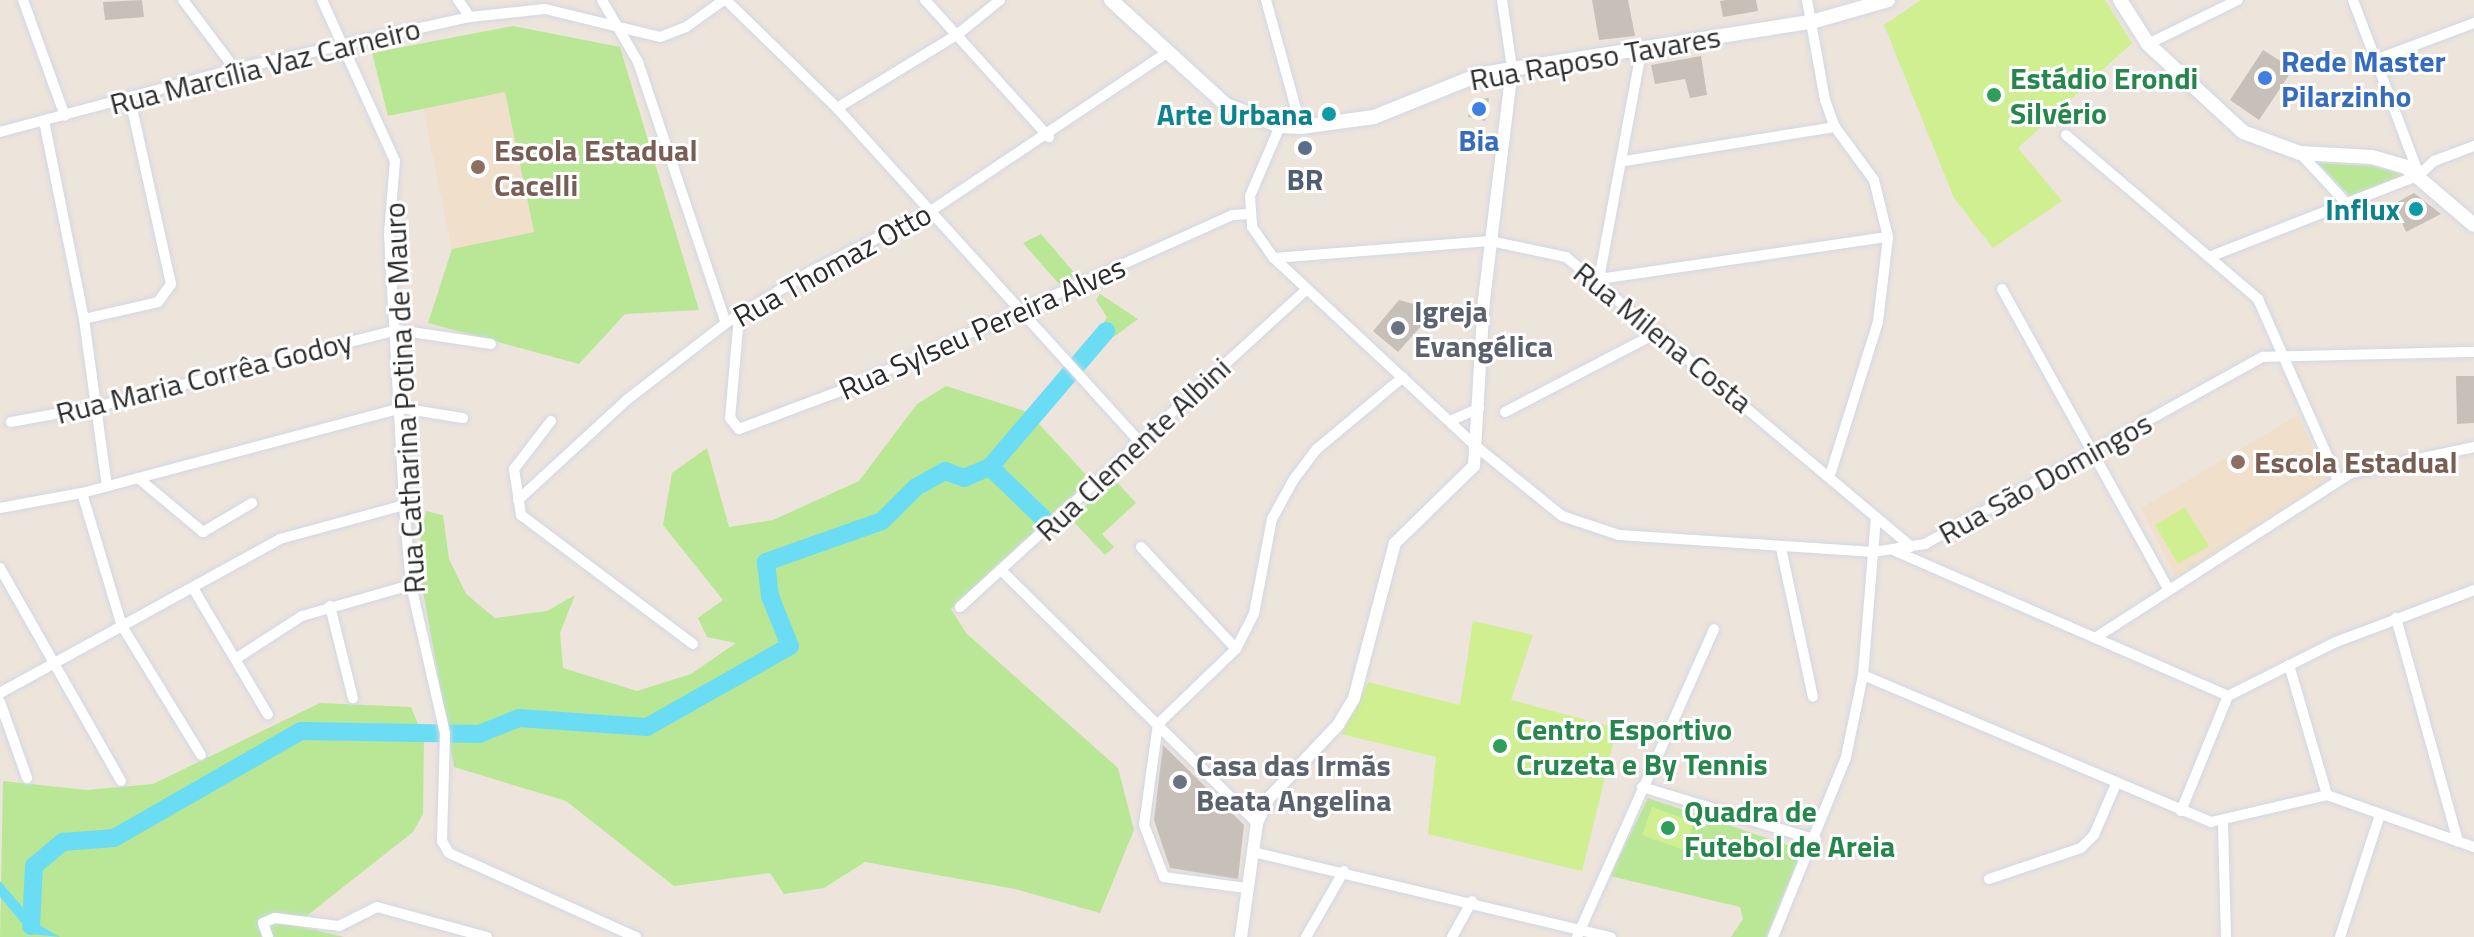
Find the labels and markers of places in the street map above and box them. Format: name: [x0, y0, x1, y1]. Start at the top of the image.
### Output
place label: Rede Master Pilarzinho: [2281, 43, 2446, 114]
place label: Estádio Erondi Silvério: [2010, 60, 2198, 130]
marker: Rede Master Pilarzinho: [2256, 69, 2274, 87]
marker: Estádio Erondi Silvério: [1985, 86, 2003, 104]
place label: Arte Urbana: [1157, 96, 1313, 132]
marker: Bia: [1470, 100, 1488, 118]
marker: Arte Urbana: [1320, 105, 1338, 123]
place label: Bia: [1458, 122, 1500, 158]
place label: Escola Estadual Cacelli: [494, 132, 698, 202]
marker: BR: [1296, 139, 1314, 157]
marker: Escola Estadual Cacelli: [469, 158, 487, 176]
place label: BR: [1287, 161, 1323, 197]
place label: Influx: [2325, 191, 2400, 227]
marker: Influx: [2407, 200, 2425, 218]
place label: Igreja Evangélica: [1414, 293, 1553, 364]
marker: Igreja Evangélica: [1389, 319, 1407, 337]
place label: Escola Estadual: [2254, 444, 2458, 480]
marker: Escola Estadual: [2229, 453, 2247, 471]
place label: Centro Esportivo Cruzeta e By Tennis: [1516, 711, 1768, 782]
marker: Centro Esportivo Cruzeta e By Tennis: [1491, 737, 1509, 755]
place label: Casa das Irmãs Beata Angelina: [1196, 747, 1391, 818]
marker: Casa das Irmãs Beata Angelina: [1171, 773, 1189, 791]
place label: Quadra de Futebol de Areia: [1684, 793, 1895, 864]
marker: Quadra de Futebol de Areia: [1659, 819, 1677, 837]

